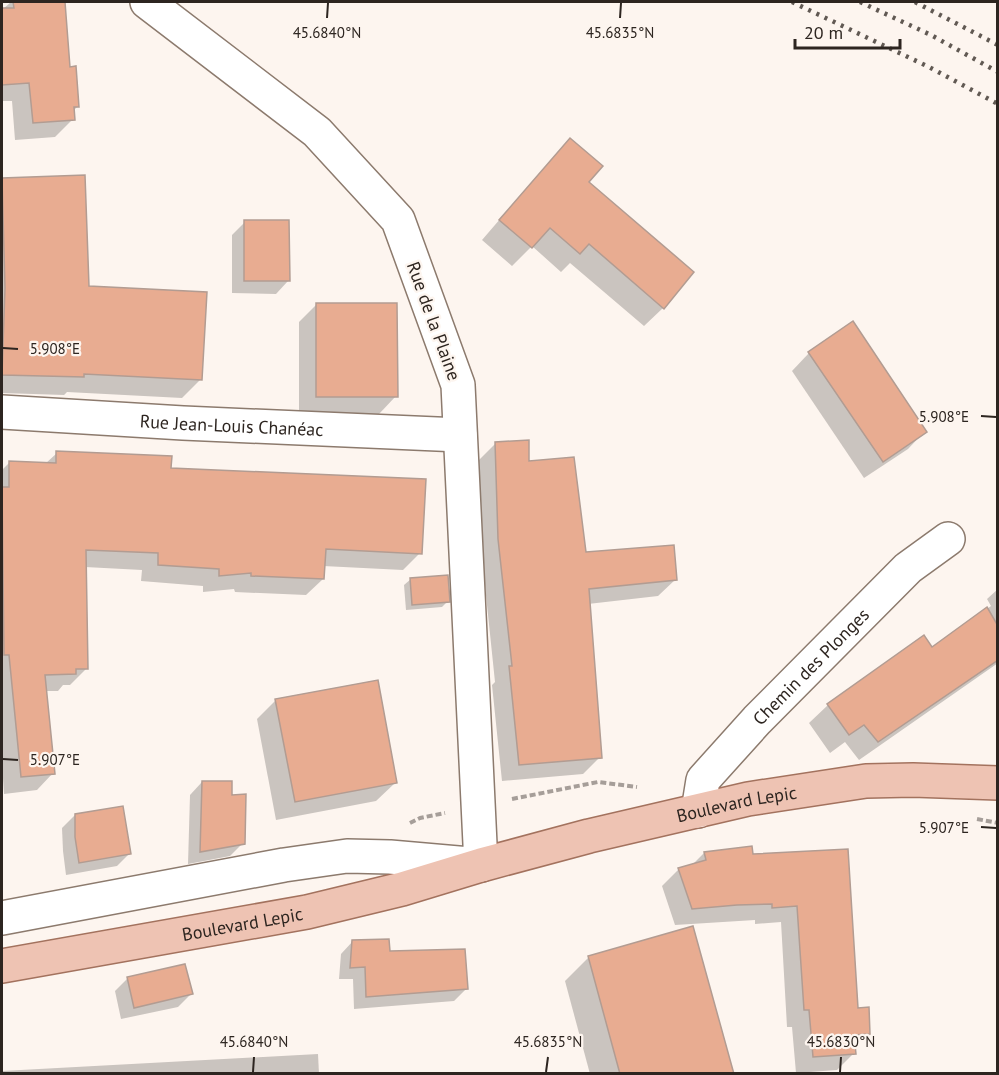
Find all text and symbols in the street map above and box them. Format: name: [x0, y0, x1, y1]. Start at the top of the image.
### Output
scale bar: [795, 12, 900, 50]
text: 20 m: [804, 21, 843, 44]
text: 45.6840°N: [293, 23, 361, 42]
text: 45.6835°N: [586, 23, 654, 42]
street label: Rue de la Plaine: [402, 258, 466, 384]
text: 5.908°E: [30, 339, 80, 358]
text: 5.908°E: [919, 407, 969, 426]
street label: Rue Jean-Louis Chanéac: [139, 409, 324, 441]
street label: Chemin des Plonges: [747, 603, 874, 730]
text: 5.907°E: [30, 750, 80, 769]
street label: Boulevard Lepic: [674, 780, 798, 827]
text: 5.907°E: [919, 818, 969, 837]
street label: Boulevard Lepic: [180, 901, 304, 945]
text: 45.6840°N: [220, 1032, 288, 1051]
text: 45.6835°N: [514, 1032, 582, 1051]
text: 45.6830°N: [807, 1032, 875, 1051]

